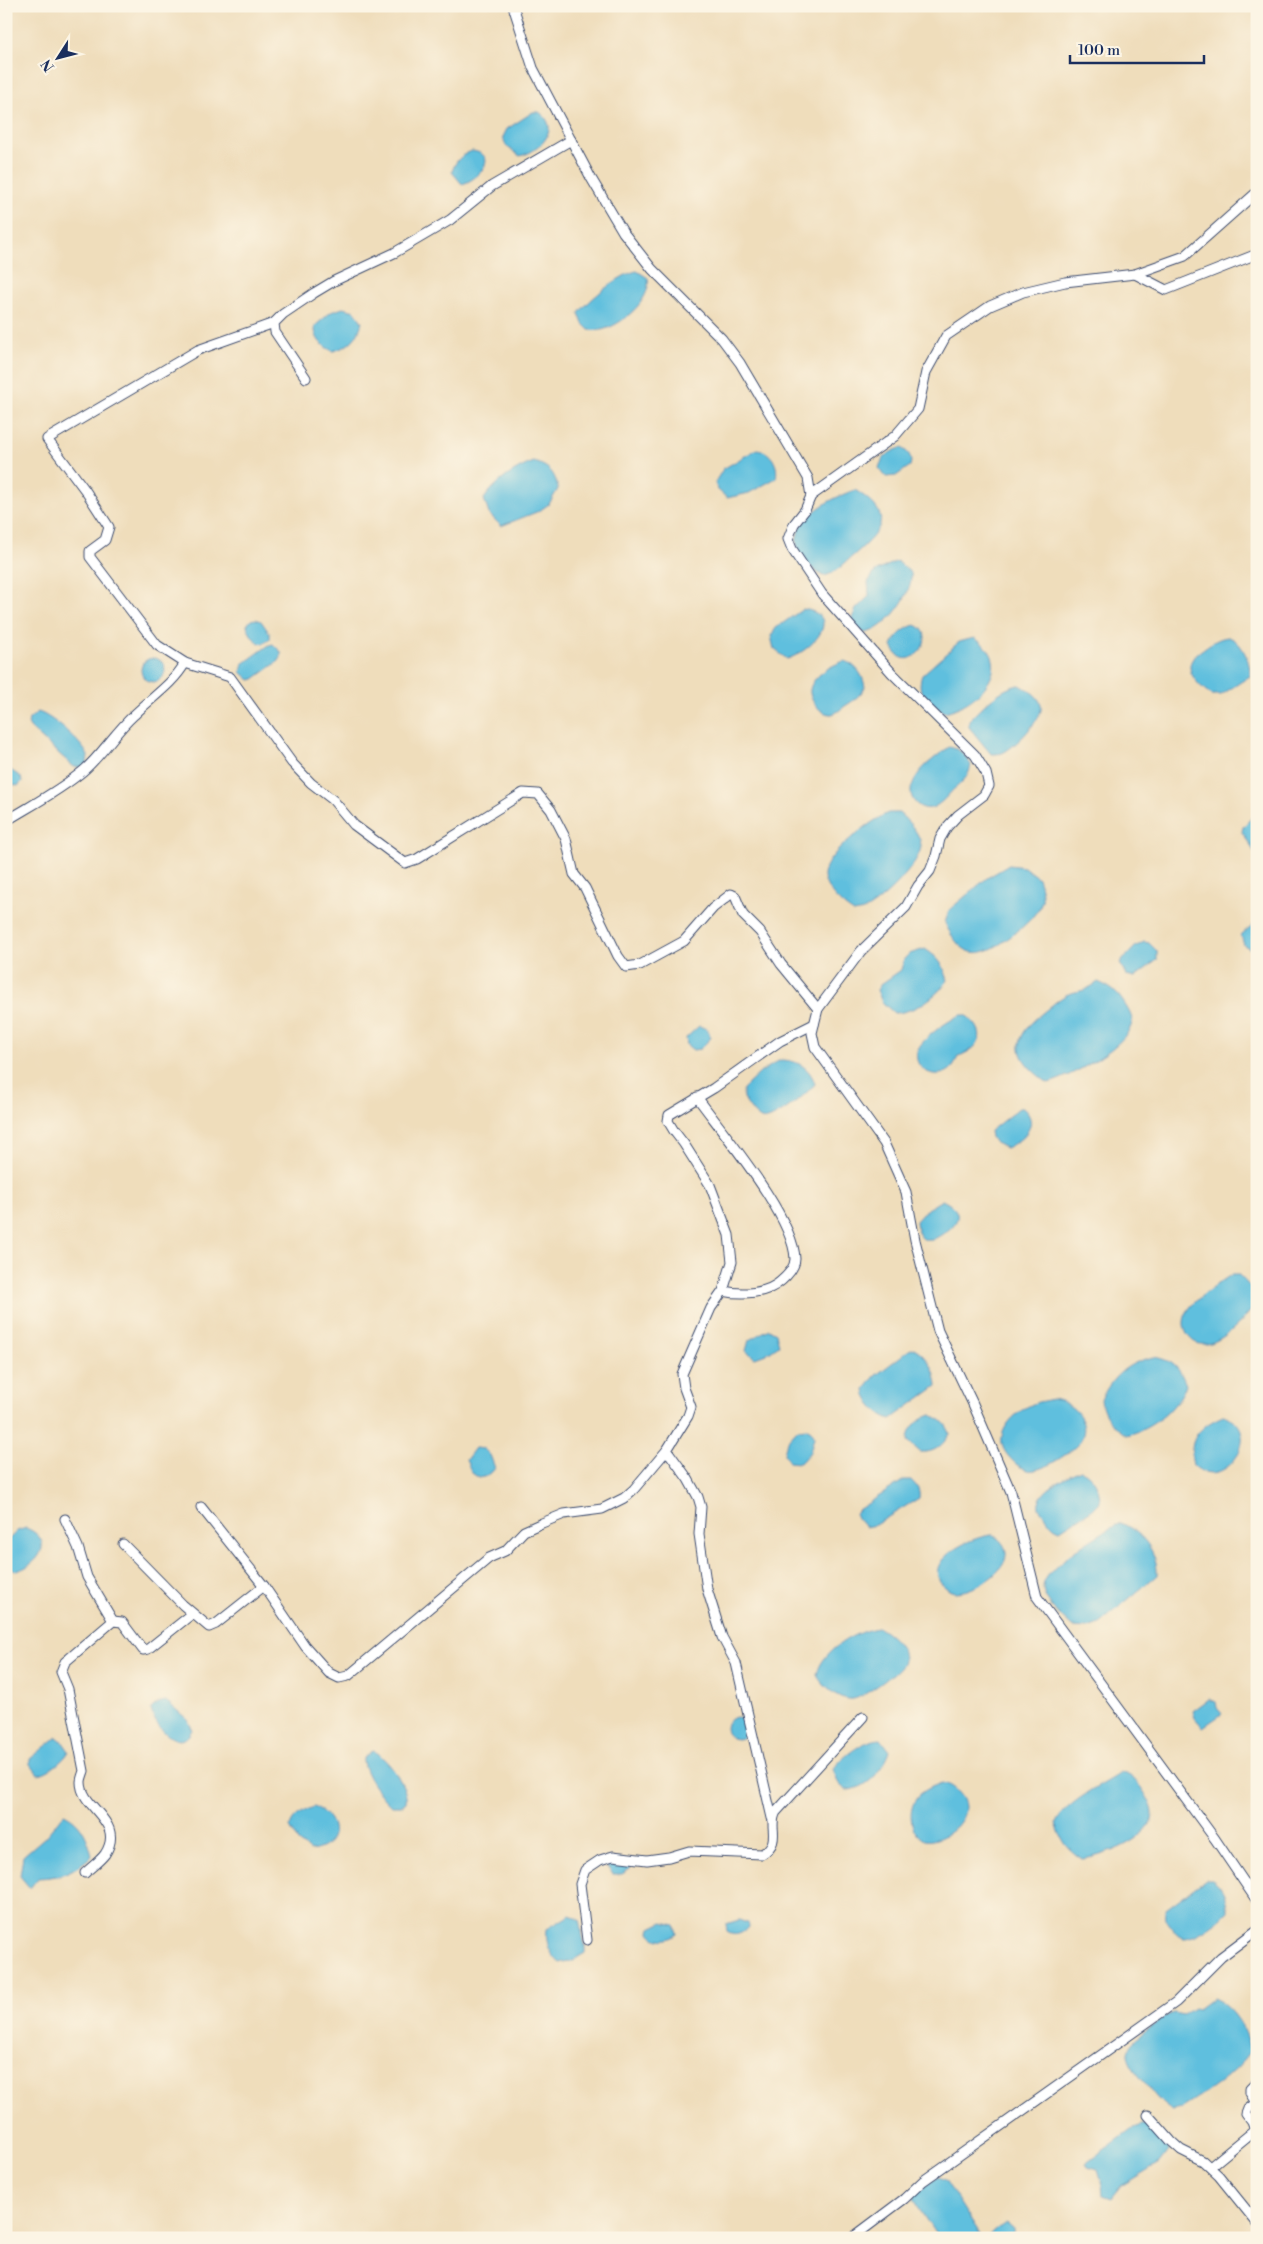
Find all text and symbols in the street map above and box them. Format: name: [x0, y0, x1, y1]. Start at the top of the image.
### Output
north arrow: [32, 32, 82, 82]
scale bar: [1070, 32, 1204, 64]
text: 100 m: [1078, 41, 1120, 60]
text: N: [38, 55, 59, 75]

